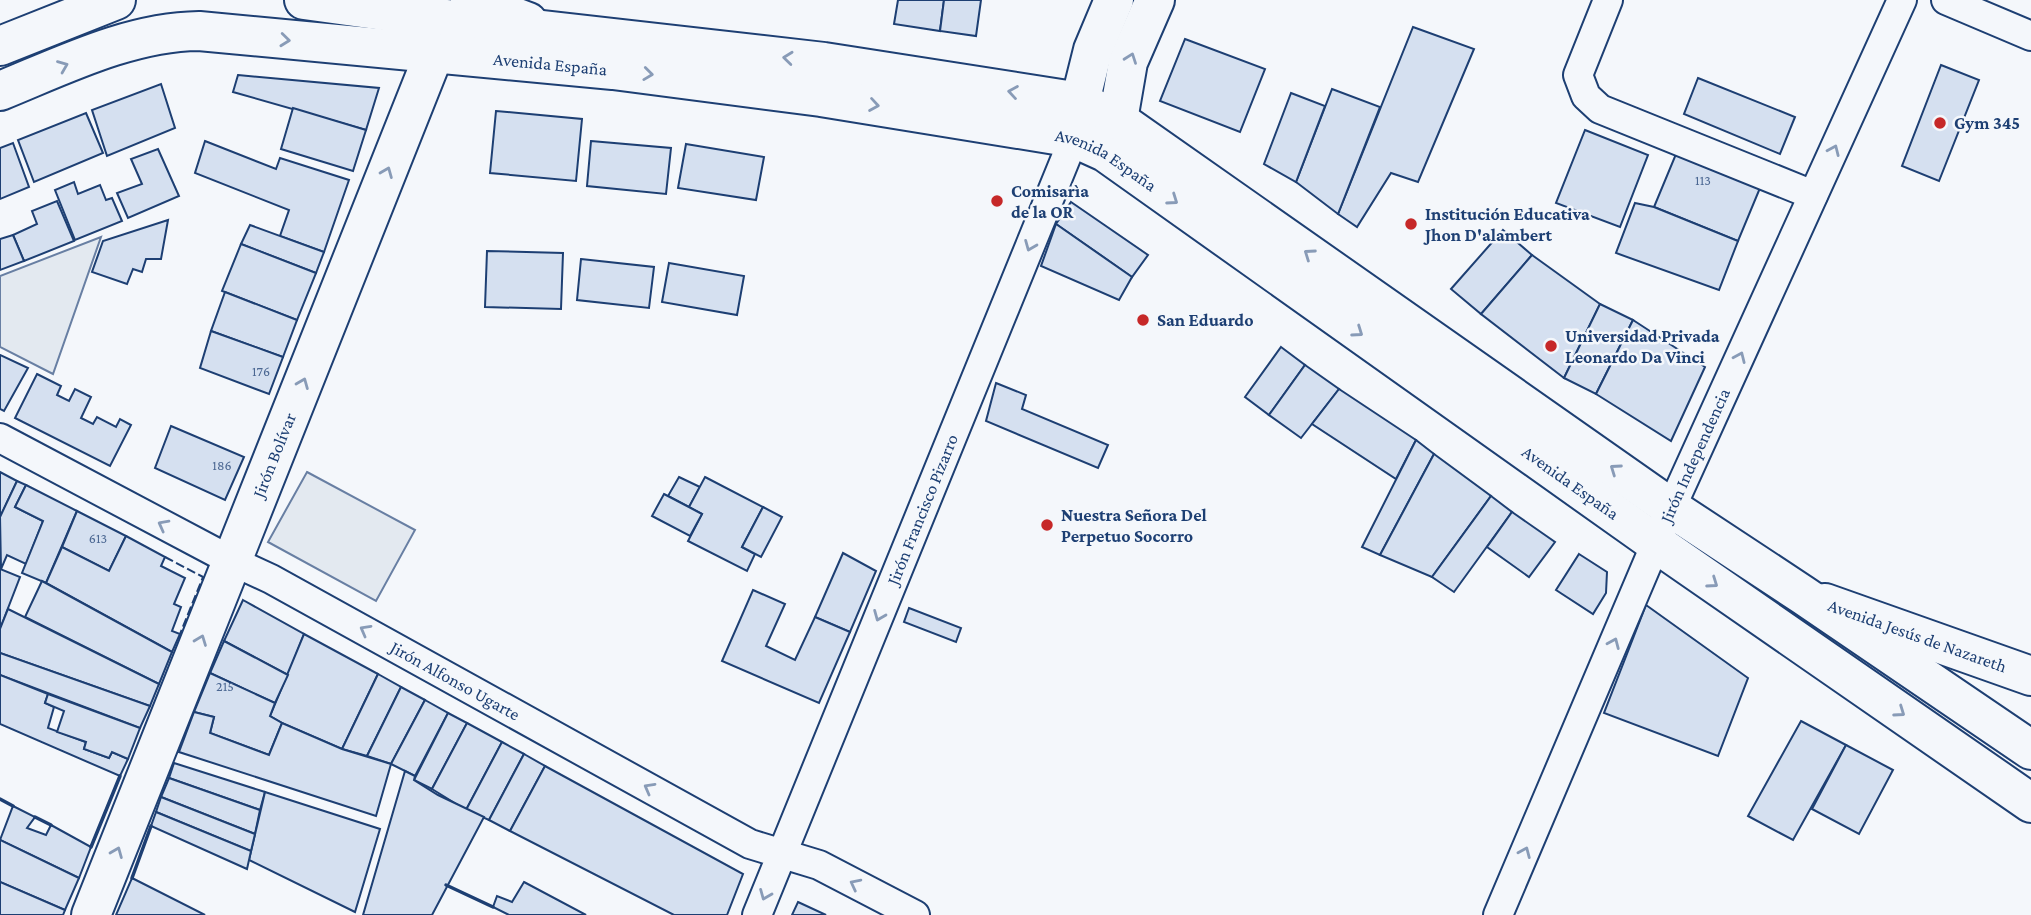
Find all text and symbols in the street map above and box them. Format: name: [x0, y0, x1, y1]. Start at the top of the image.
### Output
one-way arrow: [279, 32, 291, 47]
street label: Avenida España: [492, 49, 608, 79]
one-way arrow: [782, 51, 793, 66]
one-way arrow: [1123, 53, 1137, 65]
one-way arrow: [57, 60, 69, 74]
one-way arrow: [643, 67, 654, 82]
one-way arrow: [1007, 85, 1019, 100]
one-way arrow: [868, 97, 880, 112]
place label: Gym 345: [1954, 113, 2020, 133]
marker: Gym 345: [1932, 115, 1948, 131]
street label: Avenida España: [1053, 125, 1161, 195]
one-way arrow: [1826, 145, 1840, 157]
one-way arrow: [379, 167, 393, 180]
house number: 113: [1695, 172, 1711, 188]
place label: Comisarìa de la OR: [1011, 181, 1089, 222]
one-way arrow: [1165, 192, 1178, 204]
marker: Comisarìa de la OR: [989, 193, 1005, 209]
place label: Institución Educativa Jhon D'alambert: [1423, 204, 1590, 245]
marker: Institución Educativa Jhon D'alambert: [1403, 216, 1419, 232]
one-way arrow: [1024, 240, 1038, 252]
one-way arrow: [1304, 250, 1317, 262]
place label: San Eduardo: [1157, 310, 1254, 330]
marker: San Eduardo: [1135, 312, 1151, 328]
one-way arrow: [1350, 323, 1363, 336]
place label: Universidad Privada Leonardo Da Vinci: [1565, 326, 1720, 367]
marker: Universidad Privada Leonardo Da Vinci: [1543, 338, 1559, 354]
one-way arrow: [1732, 352, 1746, 364]
house number: 176: [252, 363, 270, 379]
one-way arrow: [294, 378, 308, 390]
street label: Jirón Independencia: [1655, 385, 1734, 527]
street label: Jirón Bolívar: [248, 409, 300, 502]
street label: Jirón Francisco Pizarro: [882, 431, 962, 590]
street label: Avenida España: [1518, 441, 1623, 524]
house number: 186: [212, 457, 232, 473]
one-way arrow: [1610, 465, 1623, 477]
place label: Nuestra Señora Del Perpetuo Socorro: [1061, 505, 1207, 546]
marker: Nuestra Señora Del Perpetuo Socorro: [1039, 517, 1055, 533]
one-way arrow: [158, 519, 170, 533]
house number: 613: [89, 530, 107, 546]
one-way arrow: [1705, 575, 1718, 587]
street label: Avenida Jesús de Nazareth: [1825, 595, 2010, 677]
one-way arrow: [873, 609, 887, 621]
one-way arrow: [359, 625, 372, 639]
one-way arrow: [192, 635, 206, 647]
street label: Jirón Alfonso Ugarte: [385, 636, 523, 725]
one-way arrow: [1606, 638, 1620, 650]
house number: 215: [216, 678, 234, 694]
one-way arrow: [1892, 704, 1905, 716]
one-way arrow: [644, 783, 656, 796]
one-way arrow: [108, 846, 122, 858]
one-way arrow: [1517, 847, 1531, 860]
one-way arrow: [849, 878, 862, 892]
one-way arrow: [760, 888, 774, 900]

